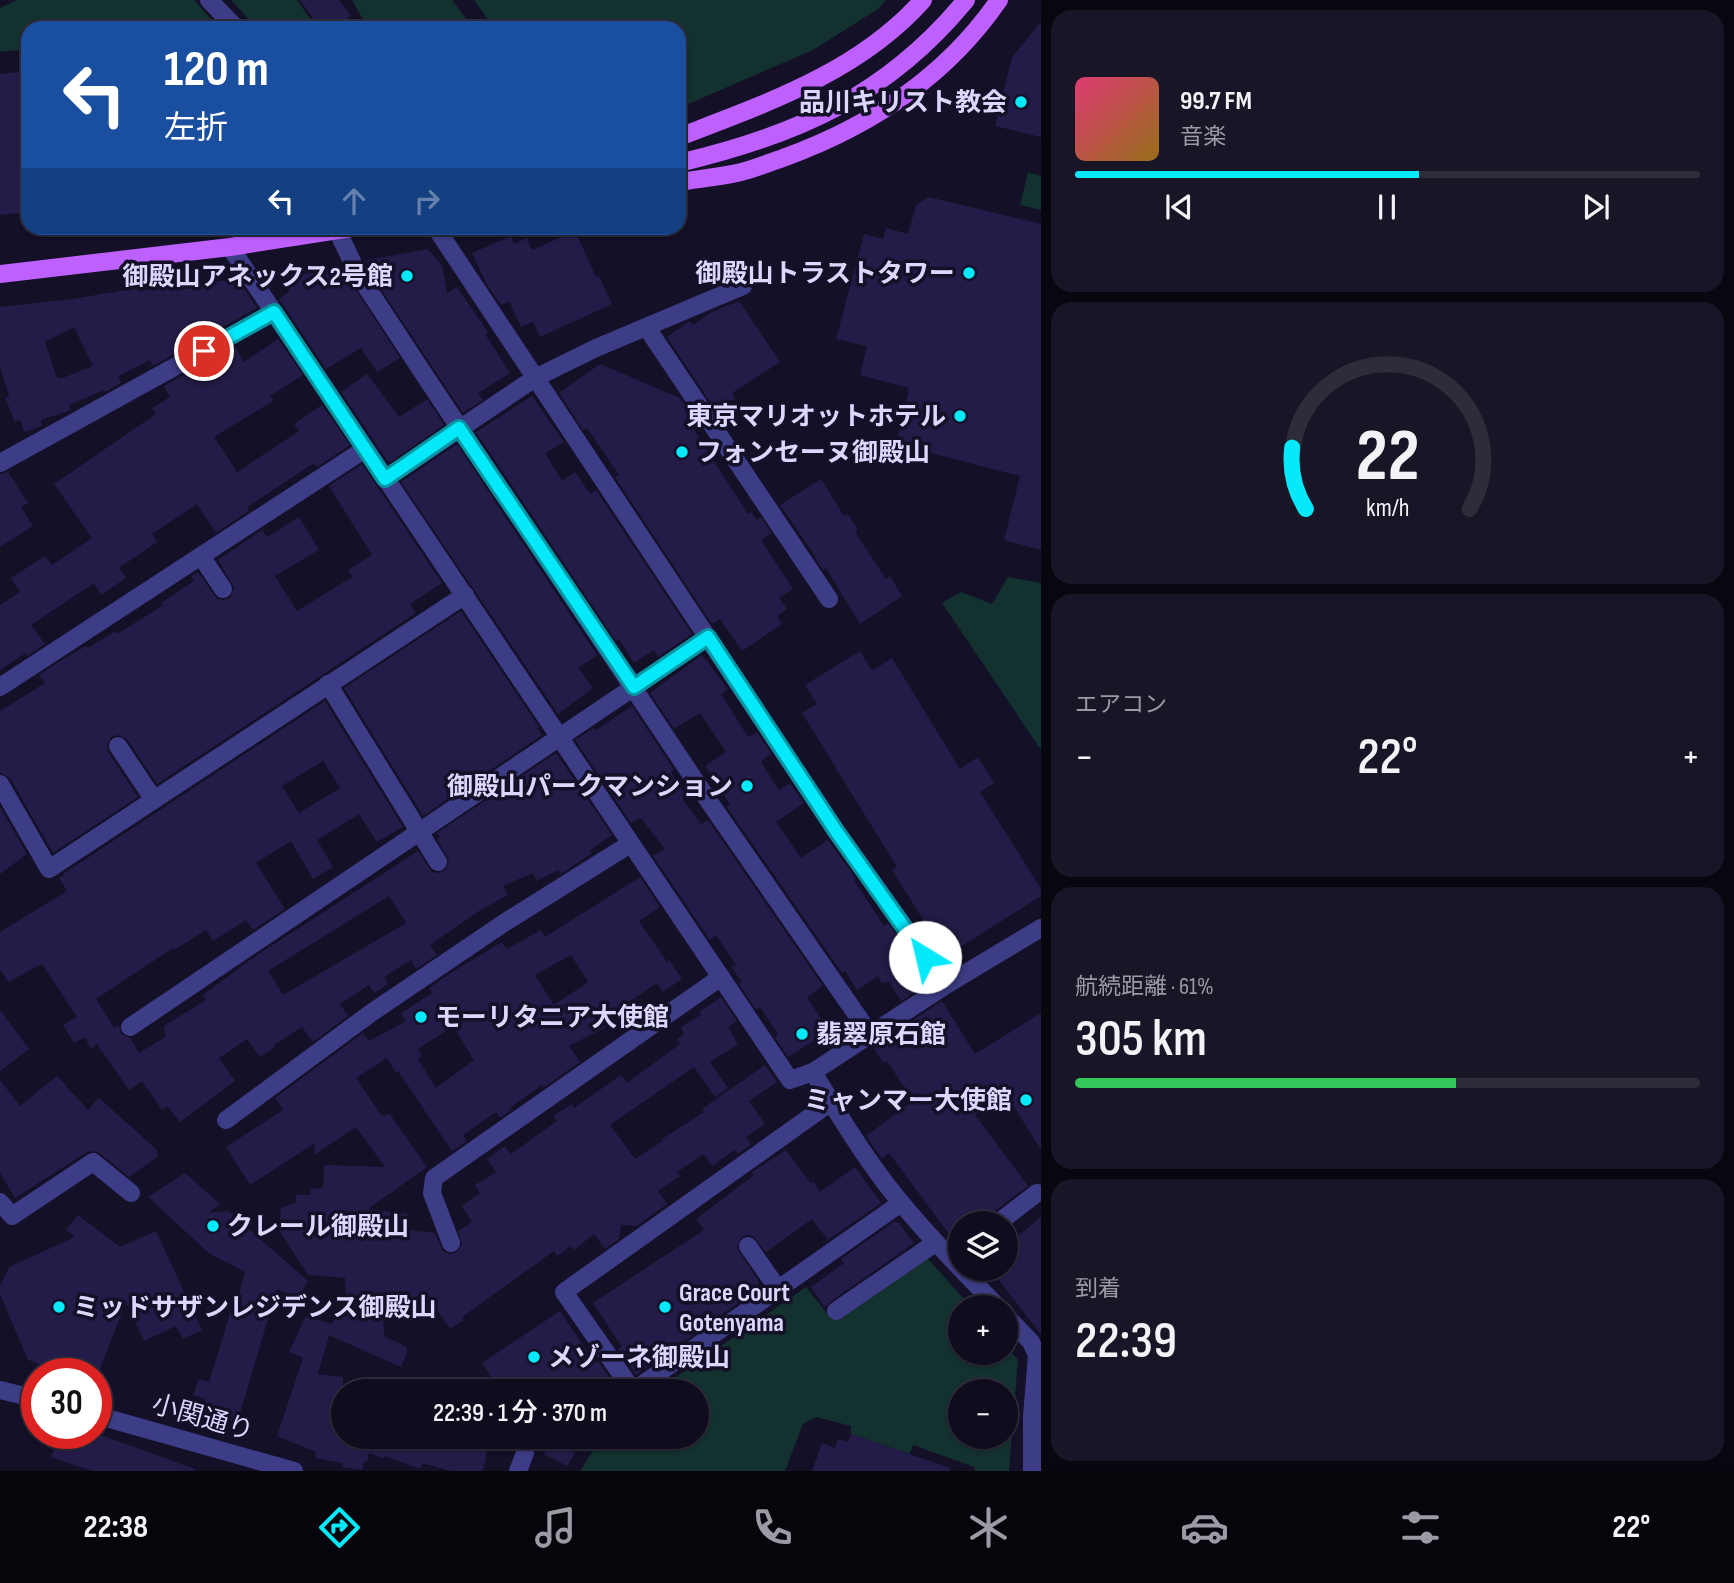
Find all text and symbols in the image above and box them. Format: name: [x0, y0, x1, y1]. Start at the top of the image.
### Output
text: 120 m: [164, 41, 269, 100]
icon: left: [49, 49, 140, 140]
text: 99.7 FM: [1180, 86, 1252, 117]
place label: 品川キリスト教会: [799, 88, 1007, 119]
marker: 品川キリスト教会: [1013, 94, 1029, 110]
text: 左折: [164, 109, 228, 148]
text: 音楽: [1180, 123, 1226, 151]
icon: left: [262, 182, 300, 220]
icon: ahead: [335, 182, 373, 220]
icon: right: [408, 182, 446, 220]
icon: previous: [1160, 188, 1198, 226]
icon: pause: [1368, 188, 1406, 226]
icon: next: [1577, 188, 1615, 226]
place label: 御殿山トラストタワー: [696, 259, 955, 290]
place label: 御殿山アネックス2号館: [122, 262, 393, 293]
marker: 御殿山トラストタワー: [961, 265, 977, 281]
marker: 御殿山アネックス2号館: [399, 268, 415, 284]
pin: [174, 321, 234, 381]
icon: arrive: [185, 332, 223, 370]
place label: 東京マリオットホテル: [686, 402, 946, 433]
marker: 東京マリオットホテル: [952, 408, 968, 424]
text: 22: [1356, 414, 1419, 502]
place label: フォンセーヌ御殿山: [696, 438, 930, 469]
marker: フォンセーヌ御殿山: [674, 444, 690, 460]
text: km/h: [1366, 493, 1409, 524]
text: エアコン: [1075, 691, 1167, 719]
text: 22°: [1357, 726, 1418, 789]
text: −: [1075, 735, 1094, 780]
text: +: [1681, 735, 1700, 780]
place label: 御殿山パークマンション: [447, 772, 733, 803]
marker: 御殿山パークマンション: [739, 778, 755, 794]
position arrow: [888, 920, 962, 994]
text: 航続距離 · 61%: [1075, 973, 1214, 1001]
place label: モーリタニア大使館: [435, 1003, 669, 1034]
text: 305 km: [1075, 1008, 1207, 1071]
marker: モーリタニア大使館: [413, 1009, 429, 1025]
place label: 翡翠原石館: [816, 1020, 946, 1051]
marker: 翡翠原石館: [794, 1026, 810, 1042]
place label: ミャンマー大使館: [804, 1086, 1012, 1117]
marker: ミャンマー大使館: [1018, 1092, 1034, 1108]
map controls: [948, 1211, 1018, 1449]
button: layers: [948, 1211, 1018, 1281]
place label: クレール御殿山: [227, 1212, 409, 1243]
marker: クレール御殿山: [205, 1218, 221, 1234]
text: 到着: [1075, 1275, 1121, 1303]
place label: Grace Court Gotenyama: [679, 1278, 790, 1339]
place label: ミッドサザンレジデンス御殿山: [73, 1293, 436, 1324]
button: +: [948, 1295, 1018, 1365]
marker: ミッドサザンレジデンス御殿山: [51, 1299, 67, 1315]
marker: Grace Court Gotenyama: [657, 1299, 673, 1315]
text: 22:39: [1075, 1310, 1177, 1373]
place label: メゾーネ御殿山: [548, 1343, 730, 1374]
marker: メゾーネ御殿山: [526, 1349, 542, 1365]
speed limit sign: 30: [21, 1358, 112, 1449]
button: −: [948, 1379, 1018, 1449]
street label: 小関通り: [148, 1389, 257, 1448]
text: 22:39 · 1 分 · 370 m: [433, 1398, 607, 1429]
icon: directions: [315, 1503, 364, 1552]
icon: music: [531, 1503, 580, 1552]
icon: phone: [748, 1503, 797, 1552]
icon: climate: [964, 1503, 1013, 1552]
icon: car: [1180, 1503, 1229, 1552]
icon: filters: [1396, 1503, 1445, 1552]
text: 22:38: [84, 1508, 148, 1547]
text: 22°: [1612, 1508, 1650, 1547]

